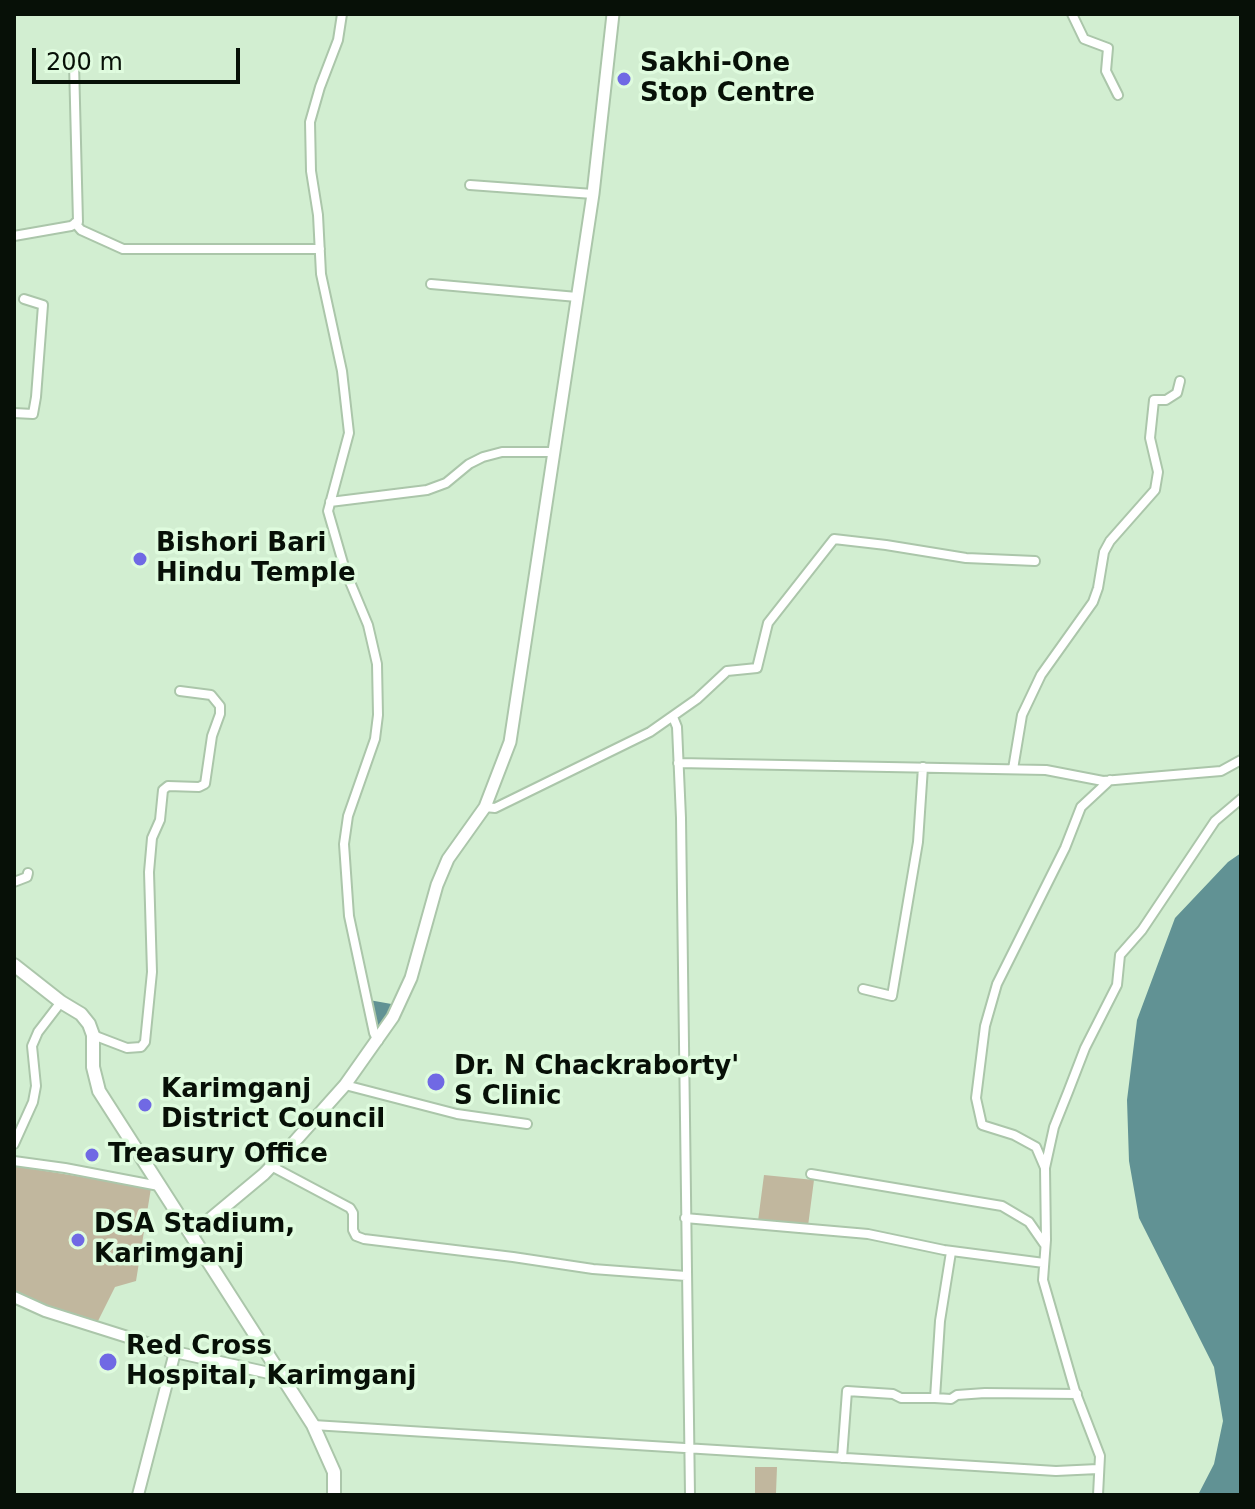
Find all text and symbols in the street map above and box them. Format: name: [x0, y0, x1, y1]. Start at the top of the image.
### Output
scale bar: [36, 32, 244, 82]
text: 200 m: [46, 48, 123, 76]
place label: Sakhi-One Stop Centre: [640, 48, 815, 110]
marker: Sakhi-One Stop Centre: [615, 70, 633, 88]
place label: Bishori Bari Hindu Temple: [156, 528, 356, 590]
marker: Bishori Bari Hindu Temple: [131, 550, 149, 568]
place label: Dr. N Chackraborty' S Clinic: [454, 1051, 739, 1112]
marker: Dr. N Chackraborty' S Clinic: [425, 1071, 447, 1093]
place label: Karimganj District Council: [161, 1074, 385, 1136]
marker: Karimganj District Council: [136, 1096, 154, 1114]
place label: Treasury Office: [108, 1139, 328, 1171]
marker: Treasury Office: [83, 1146, 101, 1164]
place label: DSA Stadium, Karimganj: [94, 1209, 295, 1270]
marker: DSA Stadium, Karimganj: [69, 1231, 87, 1249]
place label: Red Cross Hospital, Karimganj: [126, 1331, 417, 1392]
marker: Red Cross Hospital, Karimganj: [97, 1351, 119, 1373]

